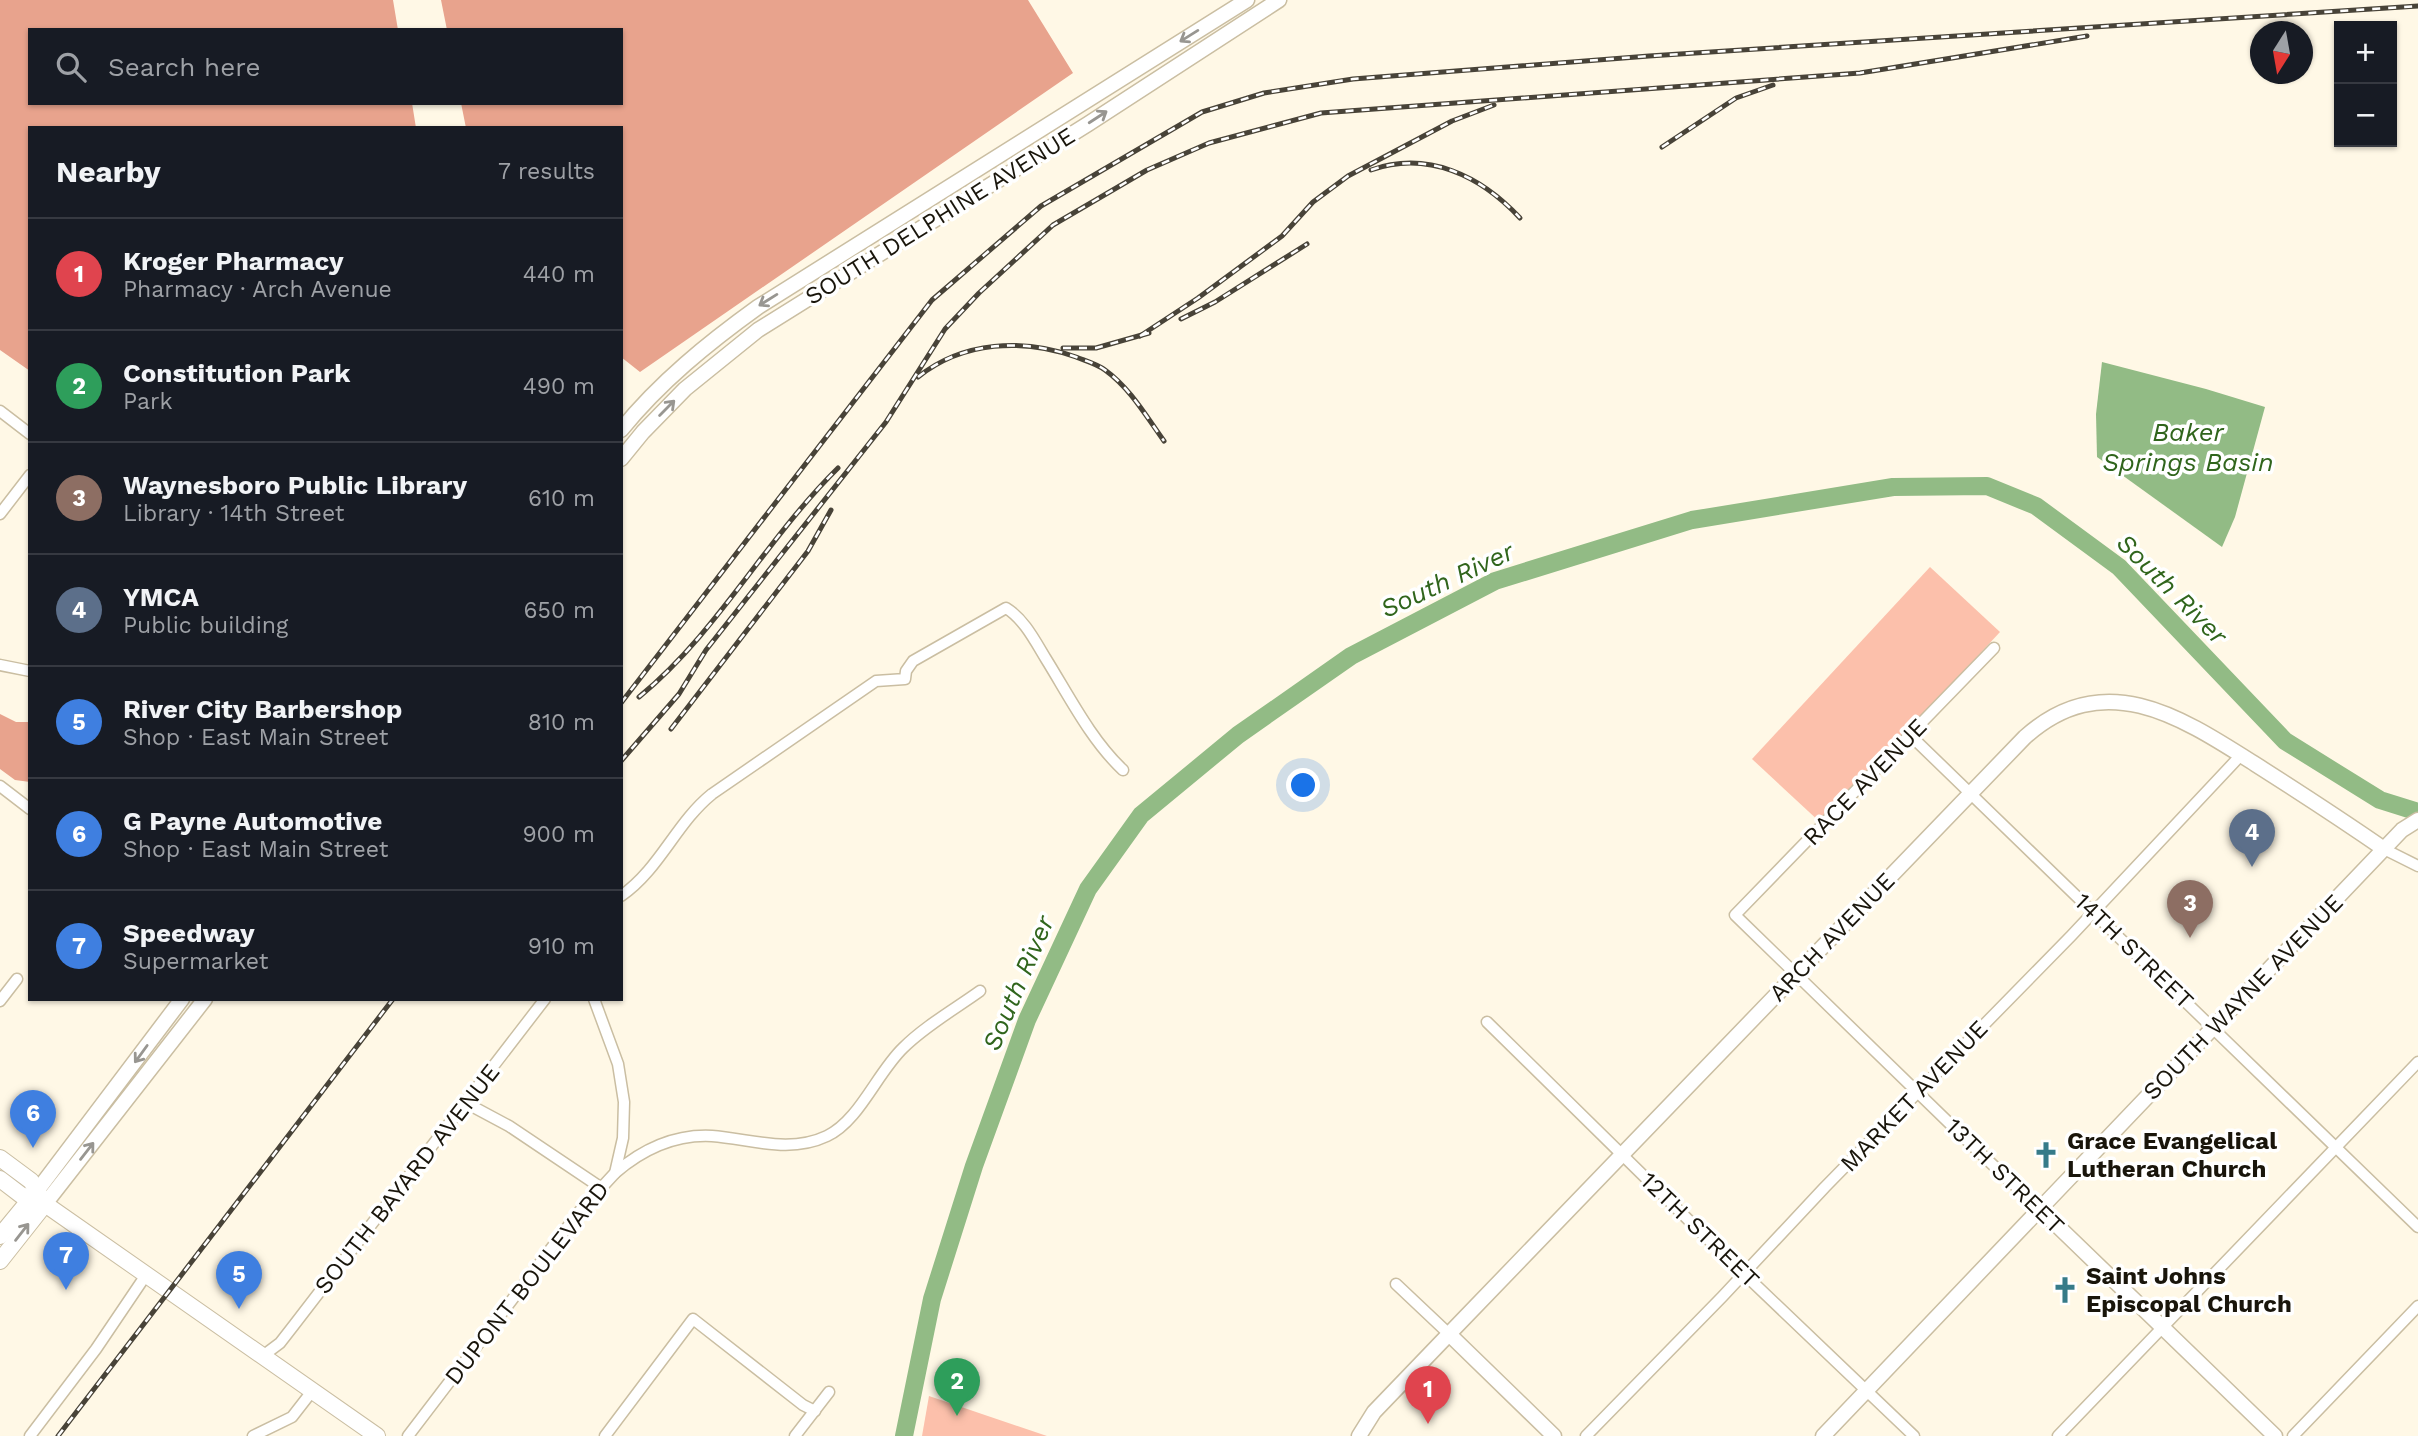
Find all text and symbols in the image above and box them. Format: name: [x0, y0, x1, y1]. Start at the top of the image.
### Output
north arrow: [2250, 21, 2313, 84]
map controls: [2334, 21, 2397, 147]
button: +: [2334, 21, 2397, 84]
search box: [28, 28, 623, 105]
one-way arrow: [1180, 29, 1199, 44]
icon: search: [52, 48, 90, 86]
text: Search here: [108, 52, 260, 82]
button: −: [2334, 84, 2397, 147]
one-way arrow: [1088, 110, 1107, 124]
street label: SOUTH DELPHINE AVENUE: [800, 121, 1080, 311]
text: Nearby: [56, 154, 161, 189]
text: 7 results: [498, 158, 595, 185]
text: Kroger Pharmacy: [123, 246, 344, 276]
text: 1: [74, 261, 84, 288]
text: 440 m: [523, 261, 595, 288]
text: Pharmacy · Arch Avenue: [123, 276, 392, 303]
one-way arrow: [759, 293, 778, 308]
text: Constitution Park: [123, 358, 350, 388]
text: 2: [72, 373, 86, 400]
text: 490 m: [523, 373, 595, 400]
text: Park: [123, 388, 172, 415]
one-way arrow: [658, 400, 675, 417]
water label: Baker Springs Basin: [2102, 417, 2274, 477]
text: Waynesboro Public Library: [123, 470, 467, 500]
text: 3: [72, 485, 86, 512]
text: 610 m: [528, 485, 595, 512]
text: Library · 14th Street: [123, 500, 344, 527]
water label: South River: [2111, 528, 2234, 651]
water label: South River: [1376, 536, 1519, 624]
text: YMCA: [123, 582, 199, 612]
text: 4: [72, 597, 86, 624]
text: 650 m: [524, 597, 595, 624]
text: Public building: [123, 612, 288, 639]
text: River City Barbershop: [123, 694, 402, 724]
text: 5: [72, 709, 86, 736]
text: 810 m: [528, 709, 595, 736]
street label: RACE AVENUE: [1797, 713, 1933, 851]
text: Shop · East Main Street: [123, 724, 388, 751]
your location: [1286, 768, 1320, 802]
text: G Payne Automotive: [123, 806, 382, 836]
pin: 4: [2229, 809, 2275, 867]
text: 6: [72, 821, 86, 848]
text: 900 m: [522, 821, 595, 848]
text: Shop · East Main Street: [123, 836, 388, 863]
street label: ARCH AVENUE: [1764, 867, 1900, 1007]
pin: 3: [2167, 880, 2213, 938]
street label: 14TH STREET: [2069, 887, 2199, 1015]
street label: SOUTH WAYNE AVENUE: [2137, 888, 2349, 1106]
water label: South River: [976, 910, 1060, 1055]
text: Speedway: [123, 918, 255, 948]
text: 7: [72, 933, 86, 960]
text: 910 m: [528, 933, 595, 960]
text: Supermarket: [123, 948, 268, 975]
street label: MARKET AVENUE: [1835, 1014, 1993, 1178]
one-way arrow: [134, 1044, 148, 1063]
street label: SOUTH BAYARD AVENUE: [309, 1058, 505, 1300]
pin: 6: [10, 1090, 56, 1148]
street label: 13TH STREET: [1940, 1112, 2070, 1240]
place label: Grace Evangelical Lutheran Church: [2067, 1127, 2277, 1183]
church icon: Grace Evangelical Lutheran Church: [2031, 1140, 2061, 1170]
one-way arrow: [80, 1142, 95, 1161]
street label: 12TH STREET: [1635, 1166, 1765, 1294]
street label: DUPONT BOULEVARD: [439, 1176, 615, 1390]
one-way arrow: [14, 1224, 29, 1242]
pin: 7: [43, 1232, 89, 1290]
pin: 5: [216, 1251, 262, 1309]
place label: Saint Johns Episcopal Church: [2086, 1262, 2292, 1318]
church icon: Saint Johns Episcopal Church: [2050, 1275, 2080, 1305]
pin: 2: [934, 1358, 980, 1416]
pin: 1: [1405, 1366, 1451, 1424]

